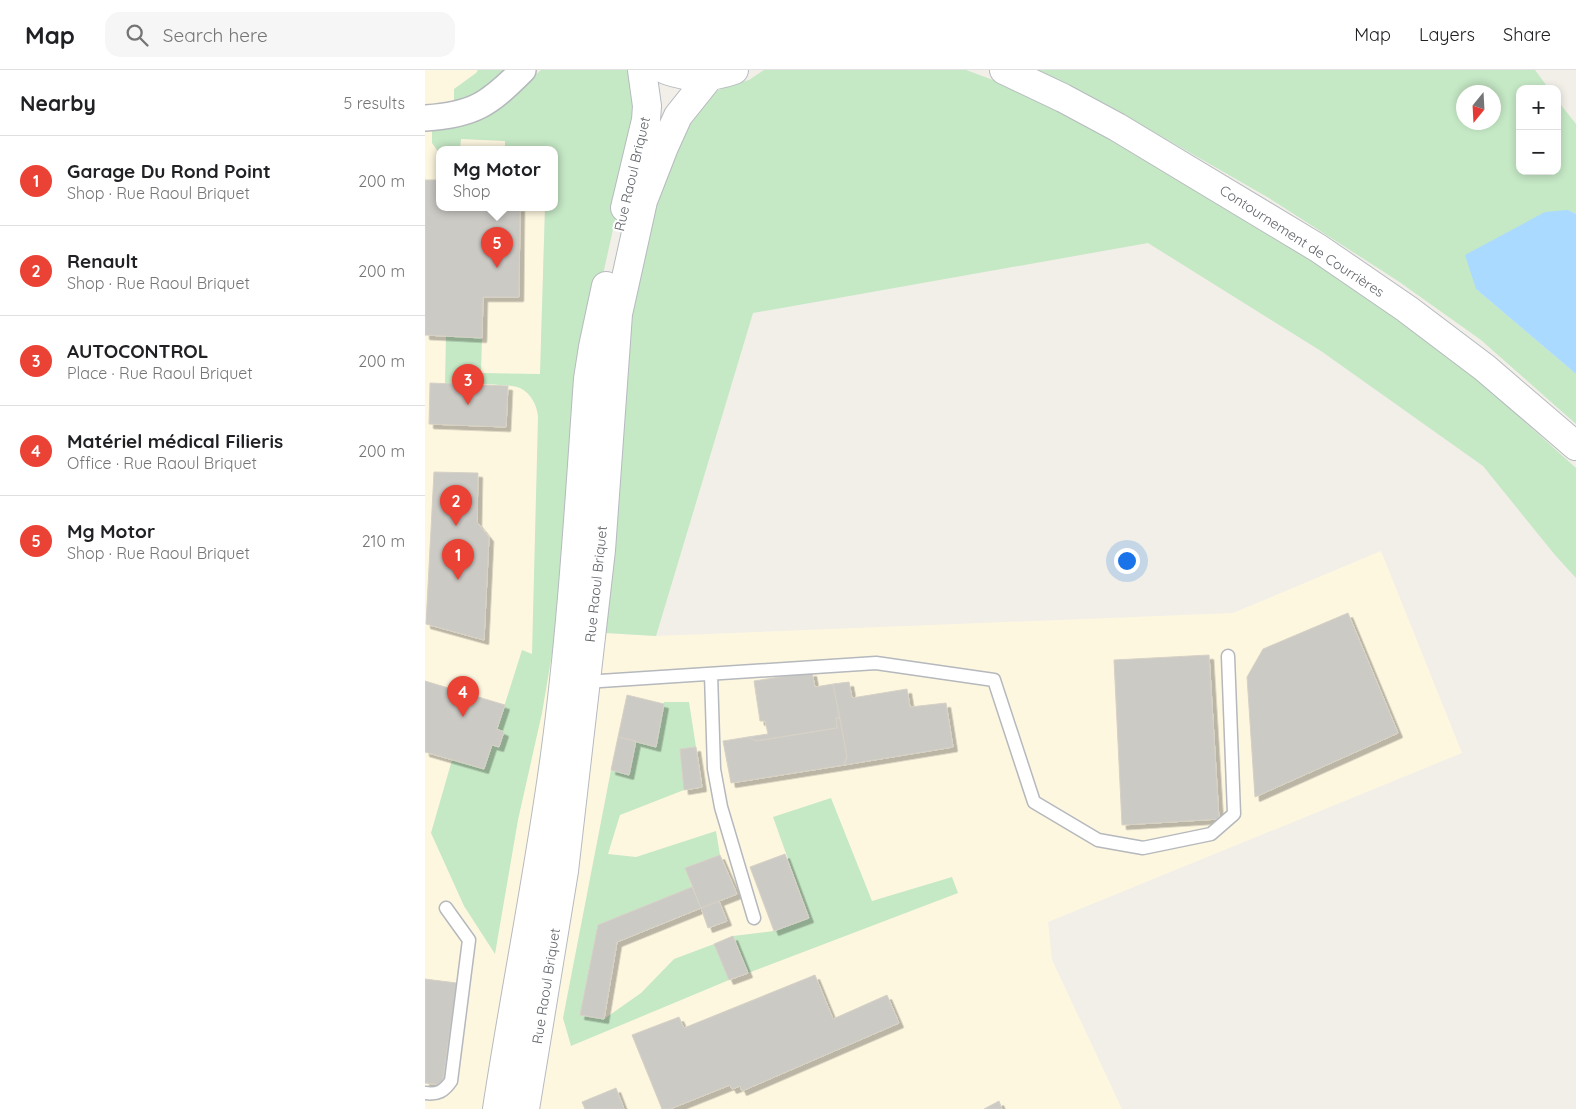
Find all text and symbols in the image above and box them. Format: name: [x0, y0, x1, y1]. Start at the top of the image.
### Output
search box: [105, 12, 455, 57]
text: Map: [25, 20, 75, 50]
icon: search: [123, 21, 151, 49]
text: Search here: [163, 23, 268, 47]
text: Map: [1354, 23, 1391, 46]
text: Layers: [1419, 23, 1475, 46]
text: Share: [1503, 23, 1551, 46]
north arrow: [1456, 85, 1501, 130]
map controls: [1516, 85, 1561, 175]
button: +: [1516, 85, 1561, 130]
text: Nearby: [20, 90, 96, 116]
text: 5 results: [344, 93, 405, 113]
street label: Rue Raoul Briquet: [610, 115, 654, 233]
button: −: [1516, 130, 1561, 175]
popup: [436, 146, 558, 211]
text: Mg Motor: [453, 157, 541, 181]
text: Garage Du Rond Point: [67, 159, 271, 183]
text: 1: [33, 171, 39, 191]
text: 200 m: [358, 171, 405, 191]
text: Shop: [453, 181, 490, 201]
street label: Contournement de Courrières: [1216, 181, 1388, 301]
text: Shop · Rue Raoul Briquet: [67, 183, 250, 203]
pin: 5: [481, 227, 513, 268]
text: Renault: [67, 249, 138, 273]
text: 2: [31, 261, 41, 281]
text: 200 m: [358, 261, 405, 281]
text: Shop · Rue Raoul Briquet: [67, 273, 250, 293]
text: AUTOCONTROL: [67, 339, 208, 363]
text: 3: [32, 351, 40, 371]
text: 200 m: [358, 351, 405, 371]
text: Place · Rue Raoul Briquet: [67, 363, 253, 383]
pin: 3: [452, 364, 484, 405]
text: Matériel médical Filieris: [67, 429, 283, 453]
text: 4: [31, 441, 41, 461]
text: 200 m: [358, 441, 405, 461]
text: Office · Rue Raoul Briquet: [67, 453, 257, 473]
pin: 2: [440, 485, 472, 526]
text: Mg Motor: [67, 519, 155, 543]
street label: Rue Raoul Briquet: [581, 525, 611, 643]
text: 5: [31, 531, 41, 551]
text: 210 m: [362, 531, 405, 551]
pin: 1: [442, 539, 474, 580]
text: Shop · Rue Raoul Briquet: [67, 543, 250, 563]
your location: [1114, 548, 1140, 574]
pin: 4: [447, 676, 479, 717]
street label: Rue Raoul Briquet: [528, 927, 564, 1045]

